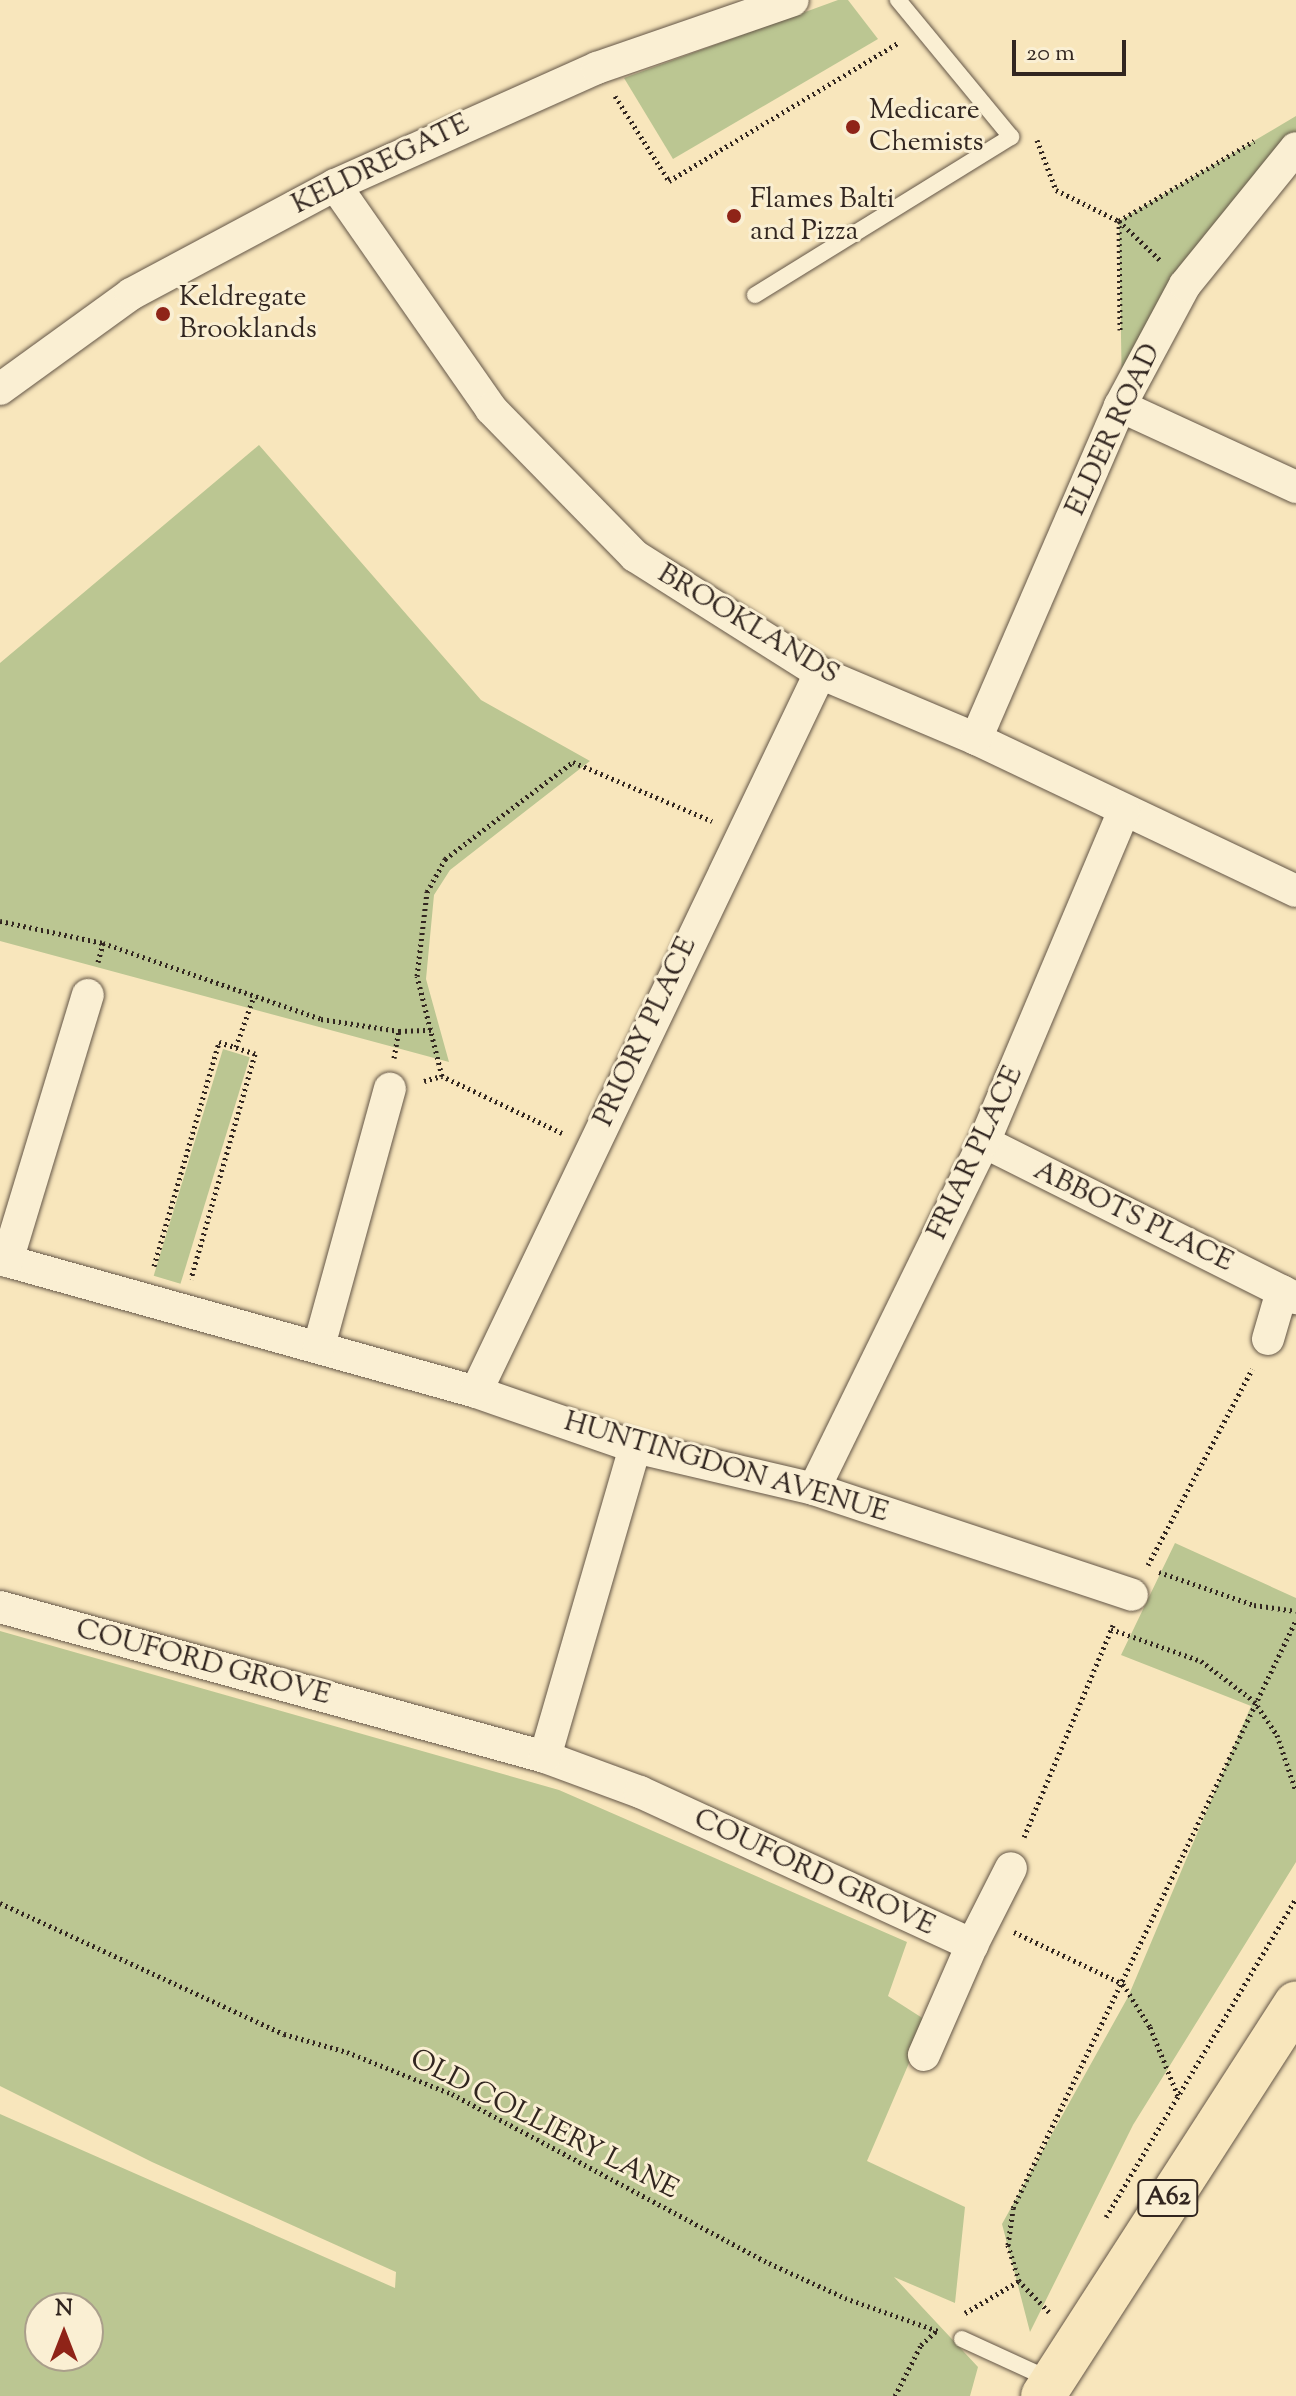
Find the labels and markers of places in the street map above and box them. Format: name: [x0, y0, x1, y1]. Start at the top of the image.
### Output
place label: Medicare Chemists: [869, 94, 983, 160]
marker: Medicare Chemists: [844, 118, 862, 136]
place label: Flames Balti and Pizza: [750, 183, 895, 249]
marker: Flames Balti and Pizza: [725, 207, 743, 225]
place label: Keldregate Brooklands: [179, 281, 317, 347]
marker: Keldregate Brooklands: [154, 305, 172, 323]

